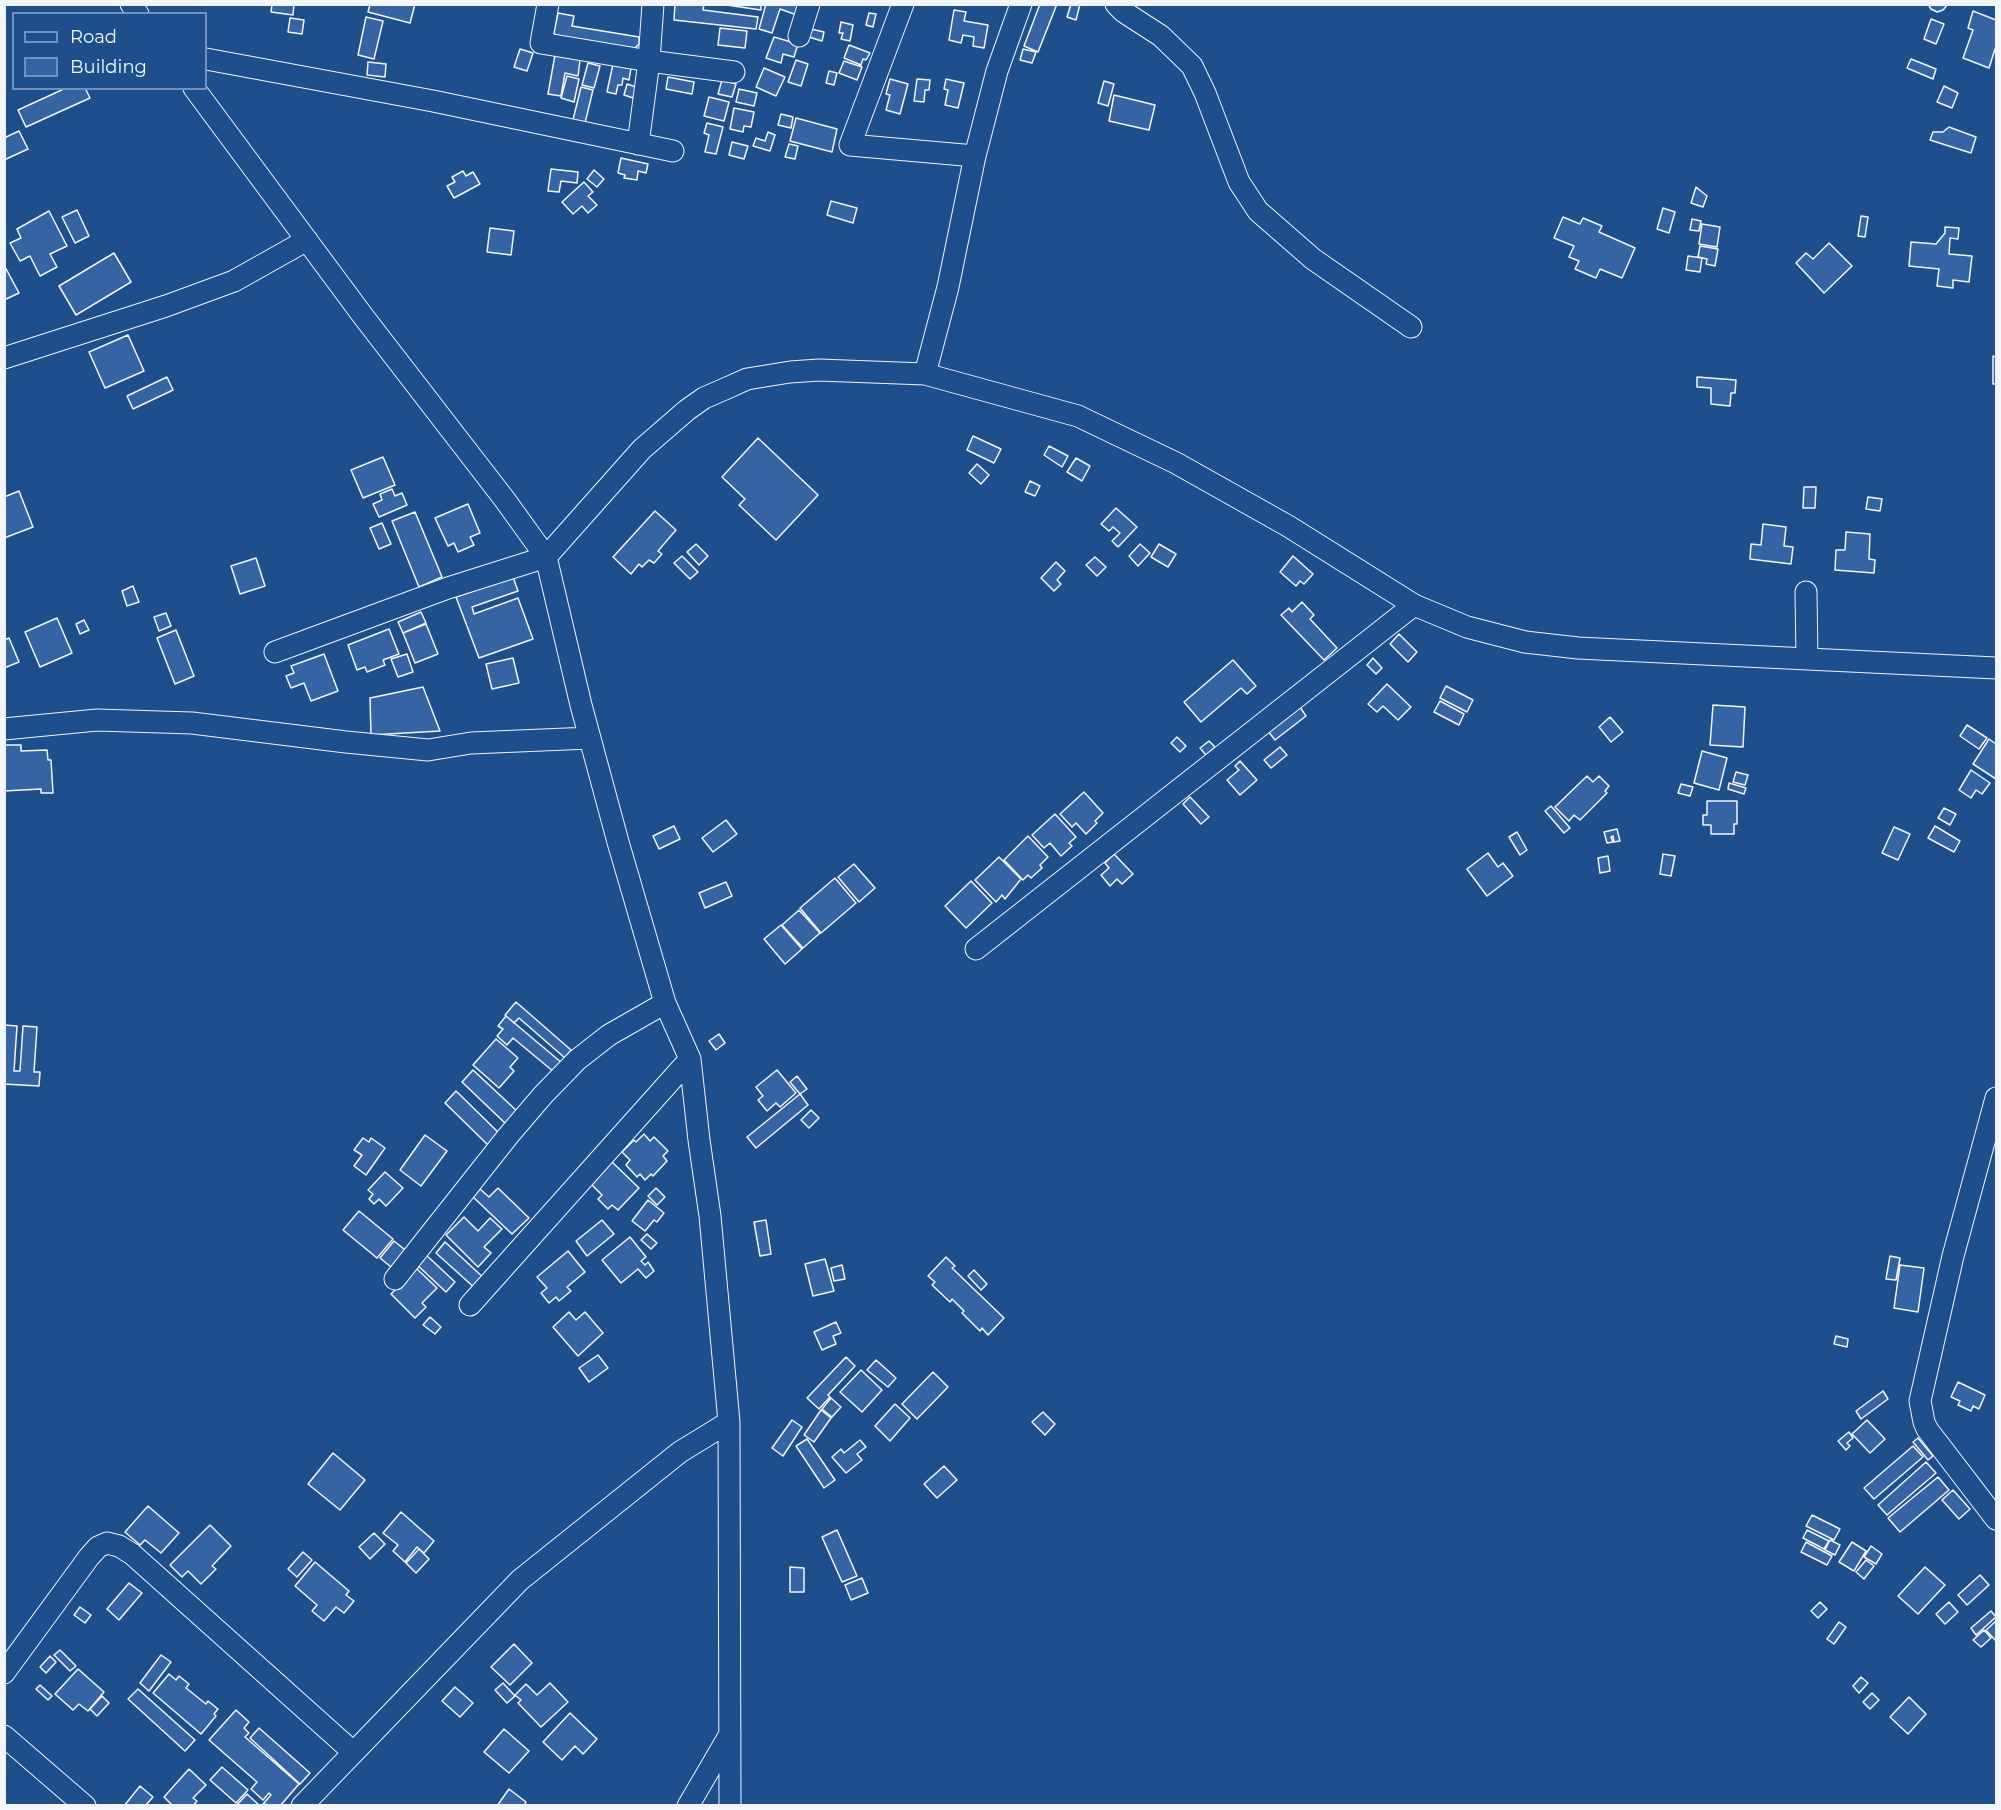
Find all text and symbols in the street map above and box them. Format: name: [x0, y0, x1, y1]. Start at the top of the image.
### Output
legend: [12, 12, 207, 90]
text: Road: [70, 26, 117, 48]
text: Building: [70, 56, 147, 78]

